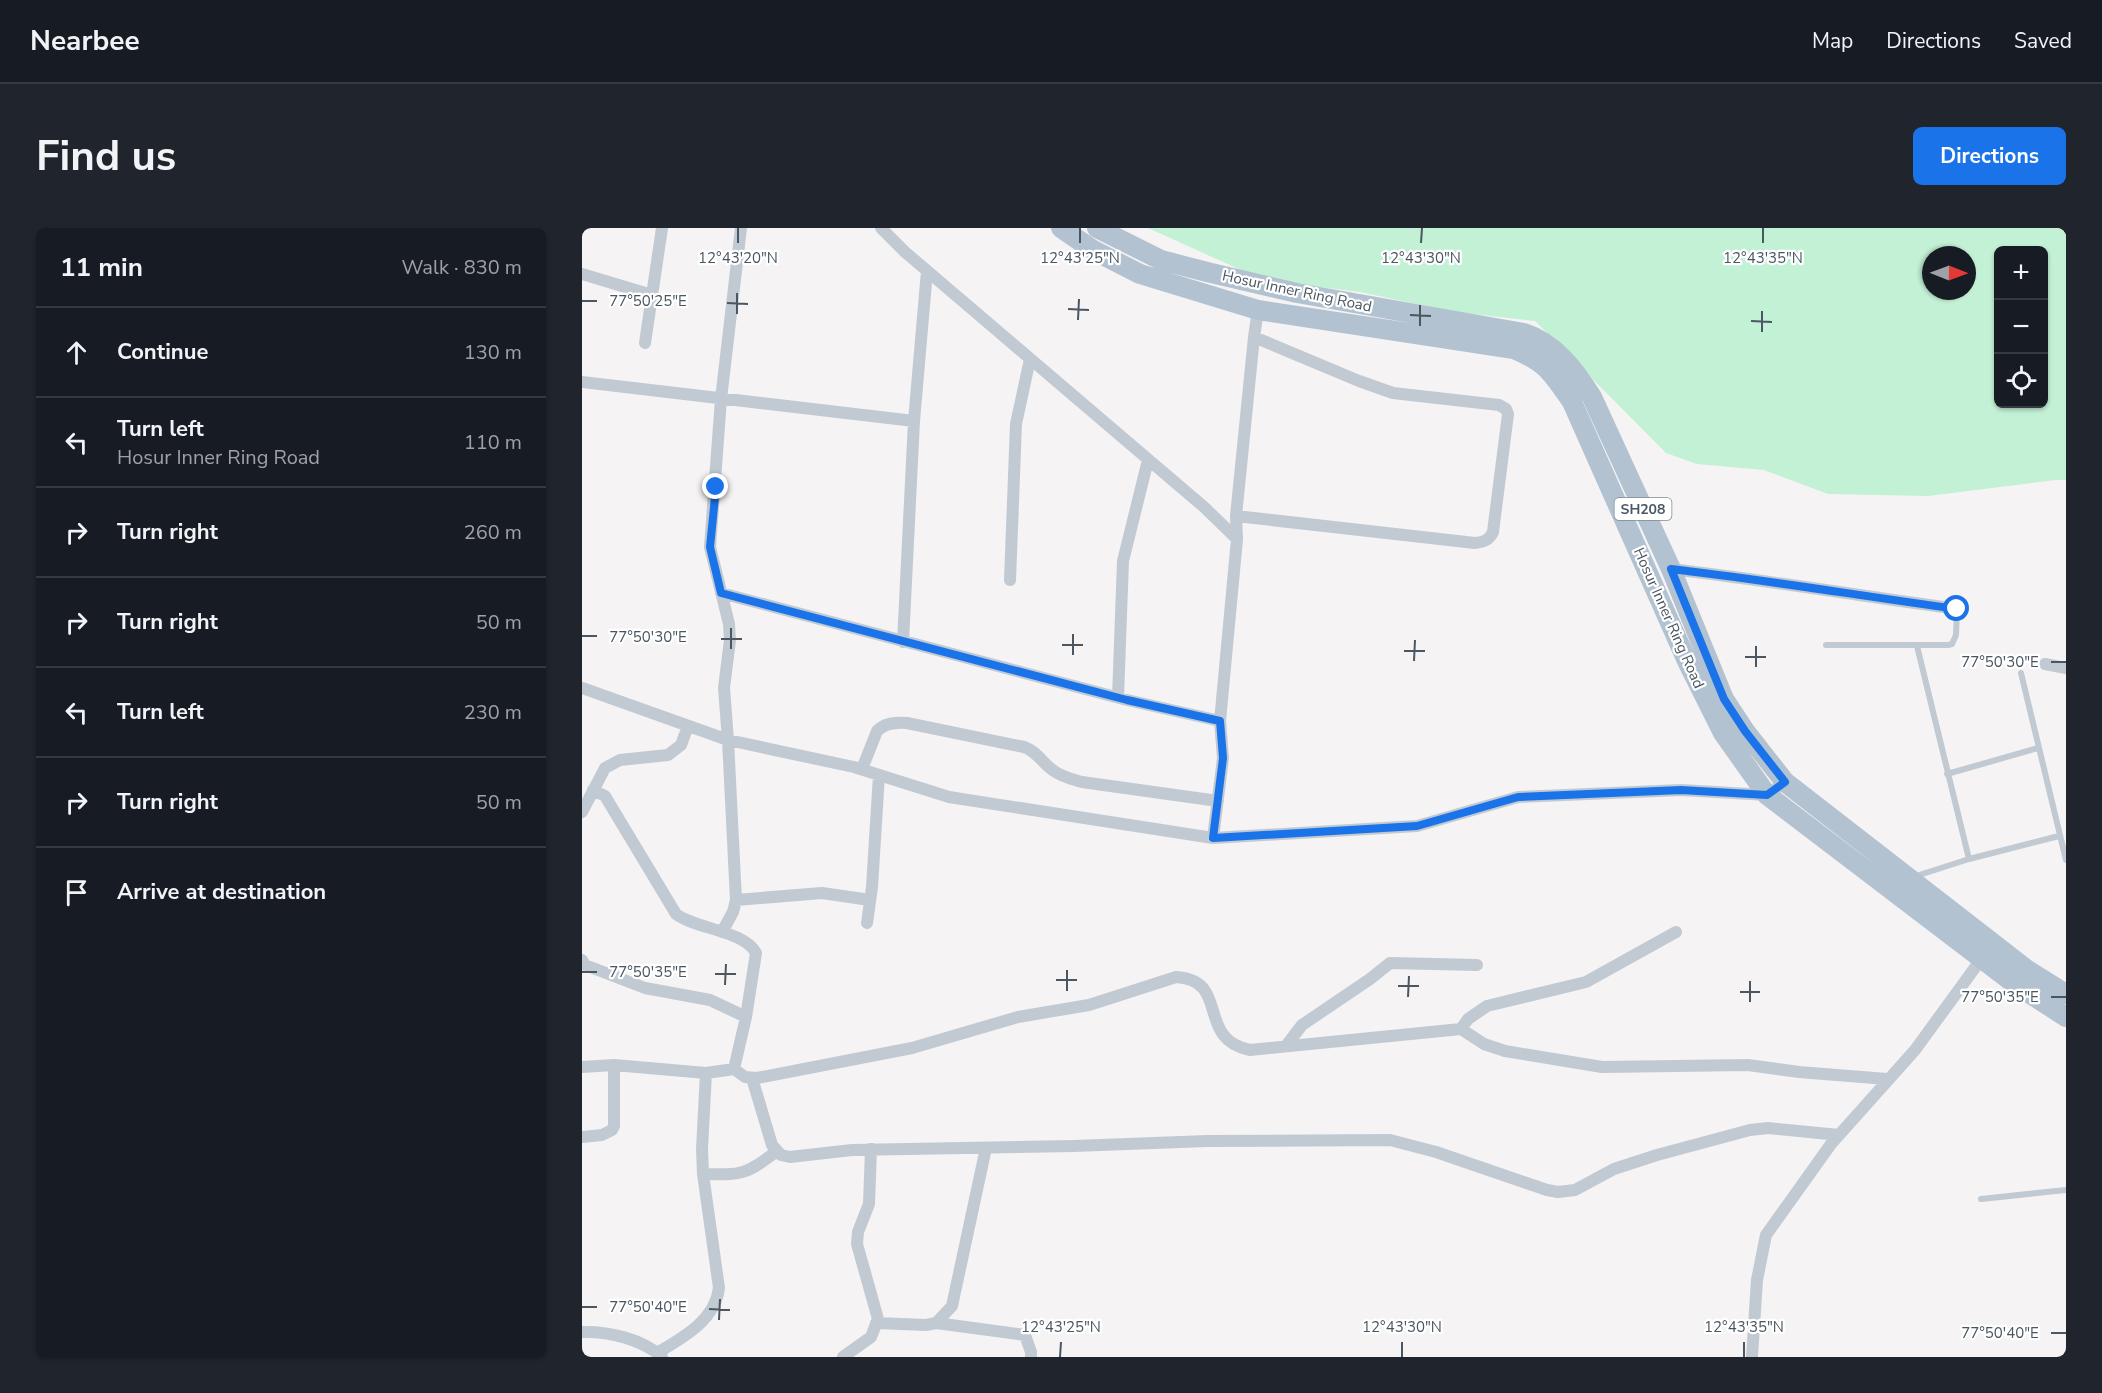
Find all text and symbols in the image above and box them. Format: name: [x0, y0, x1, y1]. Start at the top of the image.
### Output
text: Nearbee: [30, 22, 140, 60]
text: Map: [1812, 27, 1853, 55]
text: Directions: [1886, 27, 1981, 55]
text: Saved: [2014, 27, 2072, 55]
button: Directions: [1913, 127, 2066, 185]
text: Find us: [36, 128, 176, 185]
north arrow: [1922, 246, 1976, 300]
map controls: [1994, 246, 2048, 408]
button: +: [1994, 246, 2048, 300]
text: 12°43'20"N: [698, 248, 778, 268]
text: 12°43'25"N: [1040, 248, 1120, 268]
text: 12°43'30"N: [1381, 248, 1461, 268]
text: 12°43'35"N: [1723, 248, 1803, 268]
text: 11 min: [60, 250, 143, 285]
text: Walk · 830 m: [402, 254, 522, 281]
street label: Hosur Inner Ring Road: [1220, 265, 1374, 317]
text: 77°50'25"E: [609, 291, 687, 311]
button: −: [1994, 300, 2048, 354]
icon: ahead: [60, 336, 93, 369]
text: Continue: [117, 337, 208, 367]
text: 130 m: [464, 339, 522, 366]
button: locate: [1994, 354, 2048, 408]
text: Turn left: [117, 414, 204, 444]
icon: left: [60, 426, 93, 459]
text: 110 m: [464, 429, 522, 456]
text: Hosur Inner Ring Road: [117, 444, 320, 471]
route end: [702, 473, 728, 499]
road number: SH208: [1614, 498, 1672, 520]
icon: right: [60, 516, 93, 549]
text: Turn right: [117, 517, 218, 547]
text: 260 m: [464, 519, 522, 546]
street label: Hosur Inner Ring Road: [1629, 544, 1709, 692]
route start: [1943, 595, 1969, 621]
icon: right: [60, 606, 93, 639]
text: Turn right: [117, 607, 218, 637]
text: 50 m: [476, 609, 522, 636]
text: 77°50'30"E: [609, 627, 687, 647]
text: 77°50'30"E: [1961, 652, 2039, 672]
icon: left: [60, 696, 93, 729]
text: Turn left: [117, 697, 204, 727]
text: 230 m: [464, 699, 522, 726]
icon: right: [60, 786, 93, 819]
text: Turn right: [117, 787, 218, 817]
text: 50 m: [476, 789, 522, 816]
icon: arrive: [60, 876, 93, 909]
text: Arrive at destination: [117, 877, 326, 907]
text: 77°50'35"E: [609, 962, 687, 982]
text: 77°50'35"E: [1961, 987, 2039, 1007]
text: 77°50'40"E: [609, 1297, 687, 1317]
text: 12°43'25"N: [1021, 1317, 1101, 1337]
text: 12°43'30"N: [1362, 1317, 1442, 1337]
text: 12°43'35"N: [1704, 1317, 1784, 1337]
text: 77°50'40"E: [1961, 1323, 2039, 1343]

